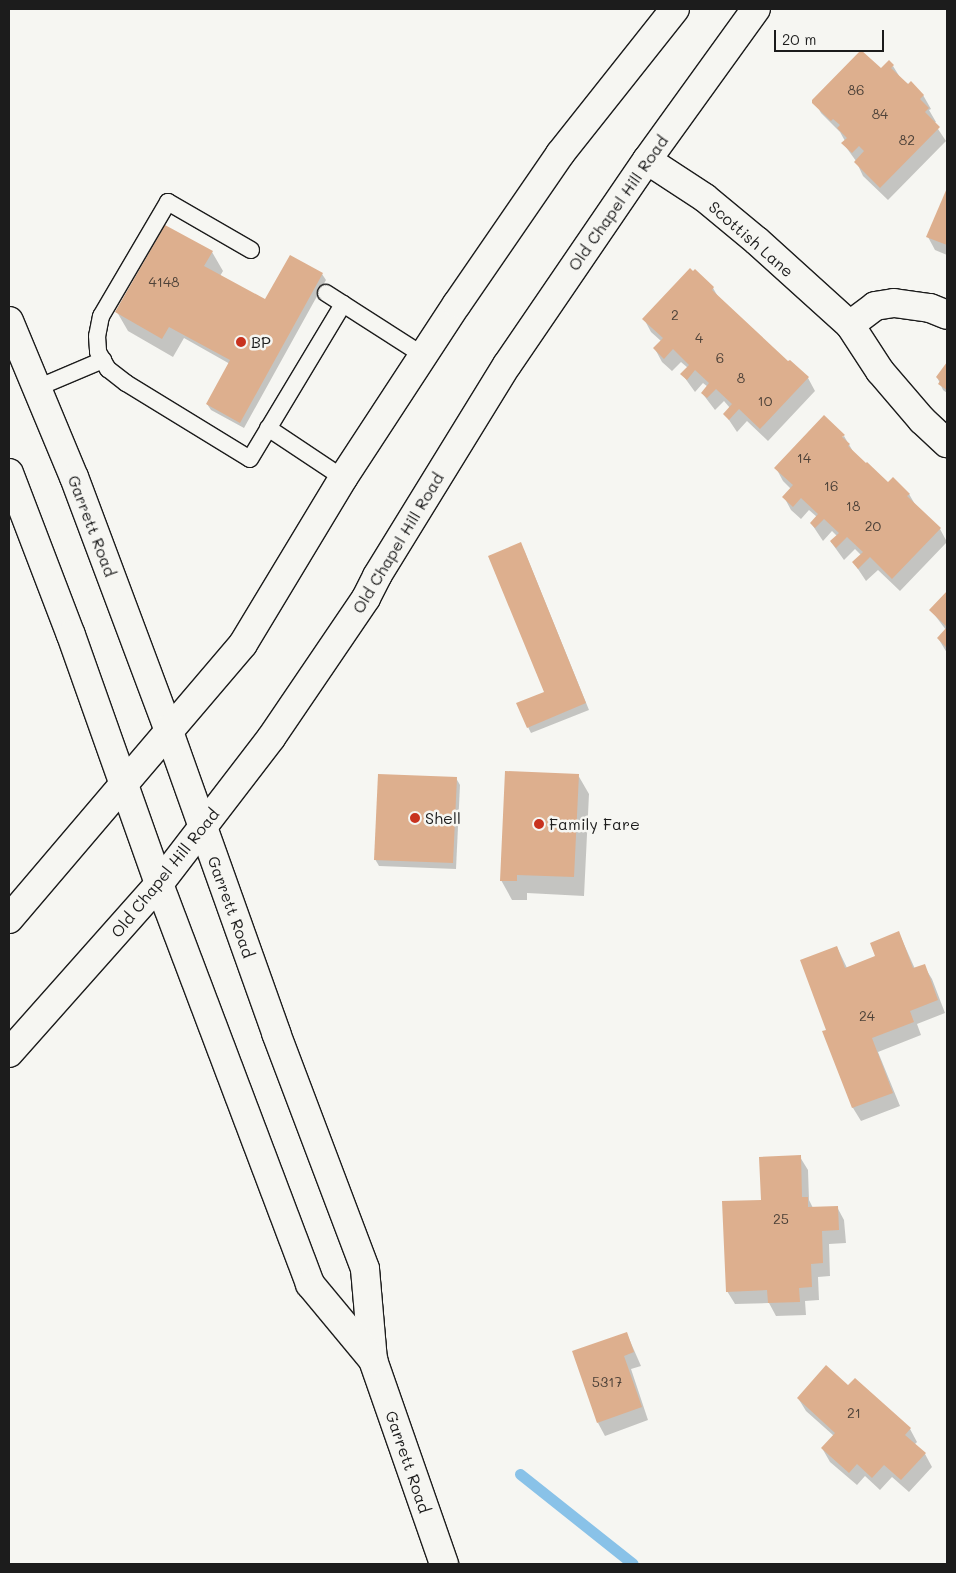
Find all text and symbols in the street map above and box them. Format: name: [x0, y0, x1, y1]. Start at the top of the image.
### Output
scale bar: [776, 20, 886, 52]
text: 20 m: [782, 29, 816, 49]
house number: 86: [848, 82, 864, 98]
house number: 84: [872, 106, 888, 122]
street label: Old Chapel Hill Road: [564, 132, 672, 274]
house number: 82: [899, 132, 915, 148]
street label: Scottish Lane: [705, 197, 797, 281]
house number: 4148: [148, 274, 180, 290]
house number: 2: [671, 307, 679, 323]
house number: 4: [695, 330, 703, 346]
place label: BP: [251, 332, 271, 352]
marker: BP: [235, 336, 247, 348]
house number: 6: [716, 350, 724, 366]
house number: 8: [737, 370, 745, 386]
house number: 10: [758, 393, 772, 409]
house number: 14: [797, 450, 811, 466]
street label: Old Chapel Hill Road: [348, 469, 448, 617]
street label: Garrett Road: [64, 473, 120, 579]
house number: 16: [824, 478, 838, 494]
house number: 18: [846, 498, 860, 514]
house number: 20: [865, 518, 881, 534]
street label: Old Chapel Hill Road: [107, 805, 223, 941]
place label: Shell: [425, 808, 461, 828]
marker: Shell: [409, 812, 421, 824]
place label: Family Fare: [549, 814, 640, 834]
marker: Family Fare: [533, 818, 545, 830]
street label: Garrett Road: [204, 854, 258, 960]
house number: 24: [859, 1008, 875, 1024]
house number: 25: [773, 1211, 789, 1227]
house number: 5317: [592, 1374, 622, 1390]
house number: 21: [847, 1405, 861, 1421]
street label: Garrett Road: [382, 1408, 434, 1516]

